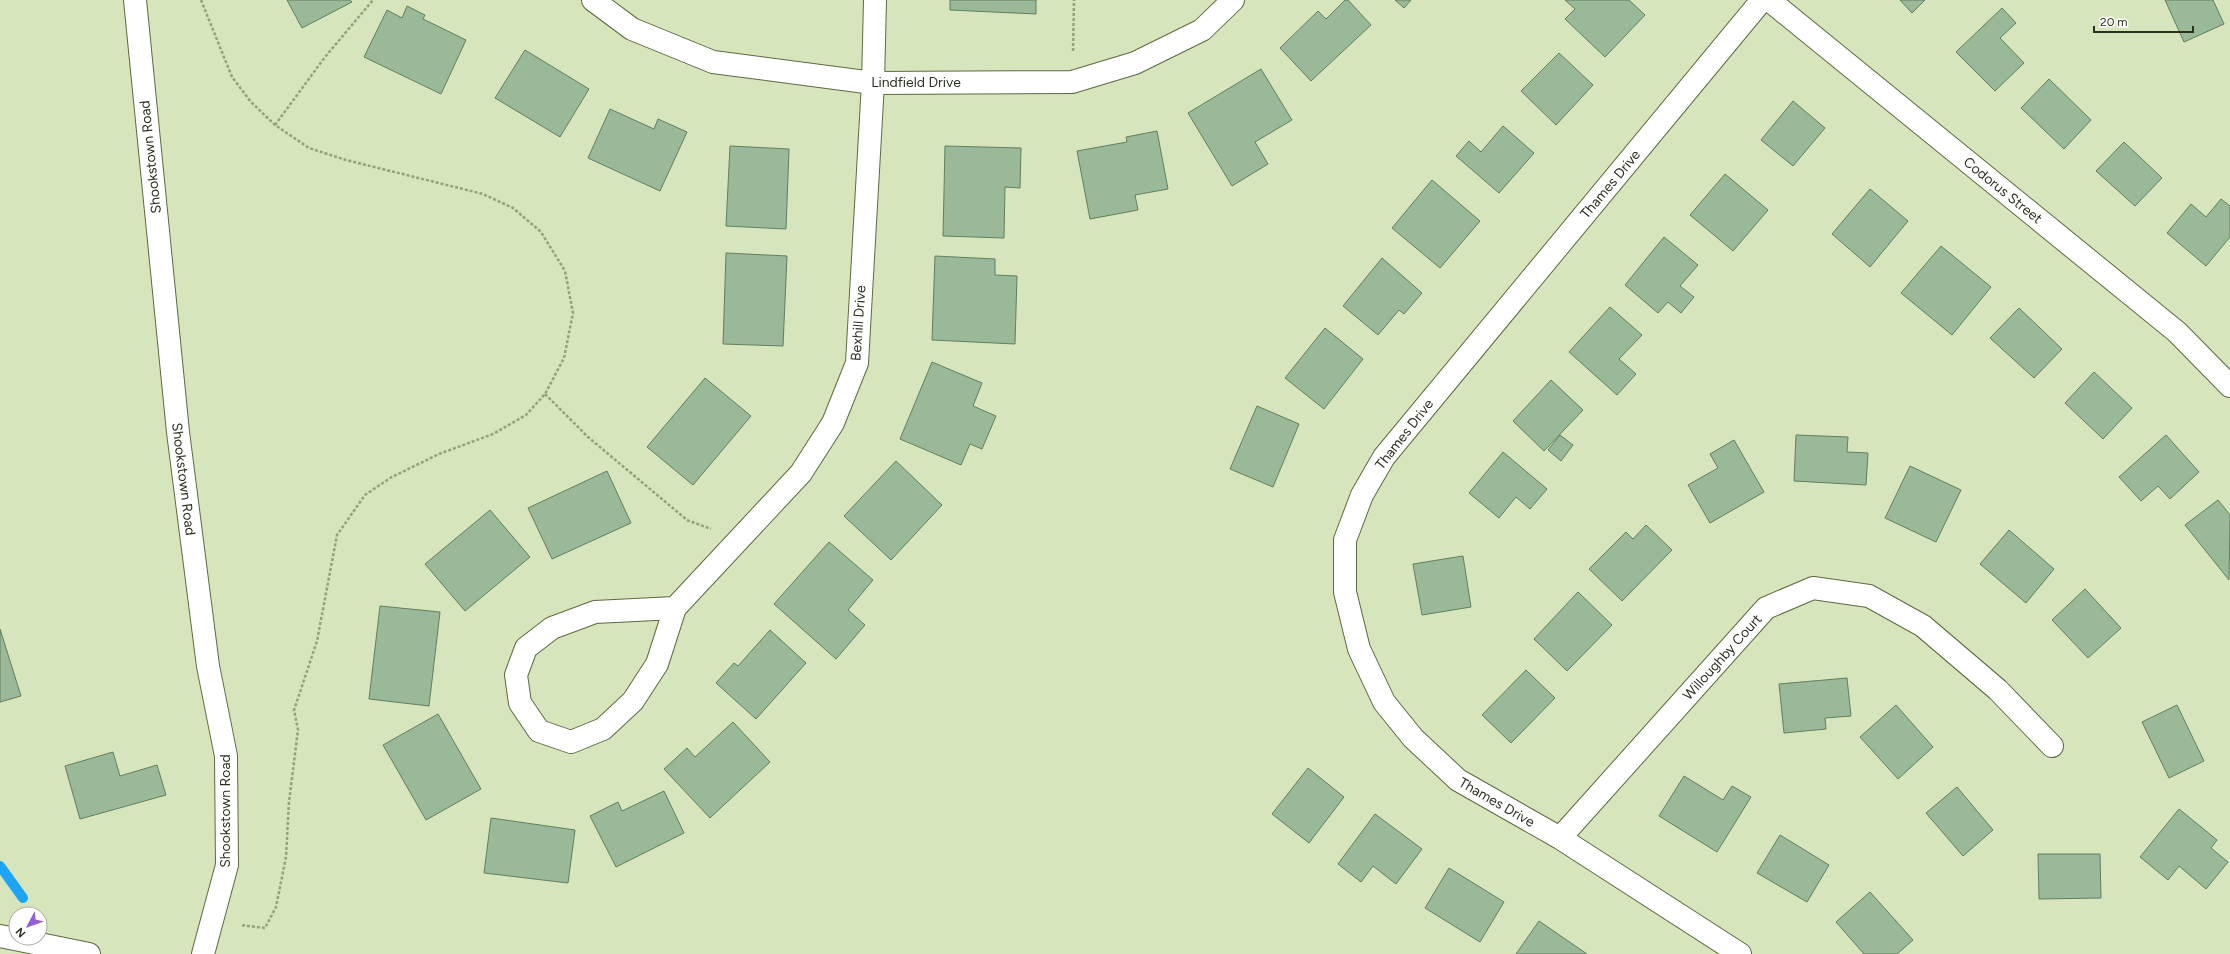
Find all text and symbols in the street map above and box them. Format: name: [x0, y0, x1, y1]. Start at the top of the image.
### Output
scale bar: [2094, 8, 2193, 34]
text: 20 m: [2100, 15, 2128, 29]
street label: Lindfield Drive: [871, 74, 961, 91]
street label: Shookstown Road: [136, 100, 165, 214]
street label: Thames Drive: [1577, 146, 1644, 222]
street label: Codorus Street: [1960, 153, 2045, 227]
street label: Bexhill Drive: [847, 284, 870, 361]
street label: Thames Drive: [1372, 395, 1437, 473]
street label: Shookstown Road: [168, 422, 199, 536]
street label: Willoughby Court: [1679, 611, 1765, 704]
street label: Shookstown Road: [217, 754, 234, 868]
street label: Thames Drive: [1456, 774, 1538, 831]
north arrow: [8, 906, 48, 946]
text: N: [13, 925, 29, 940]

